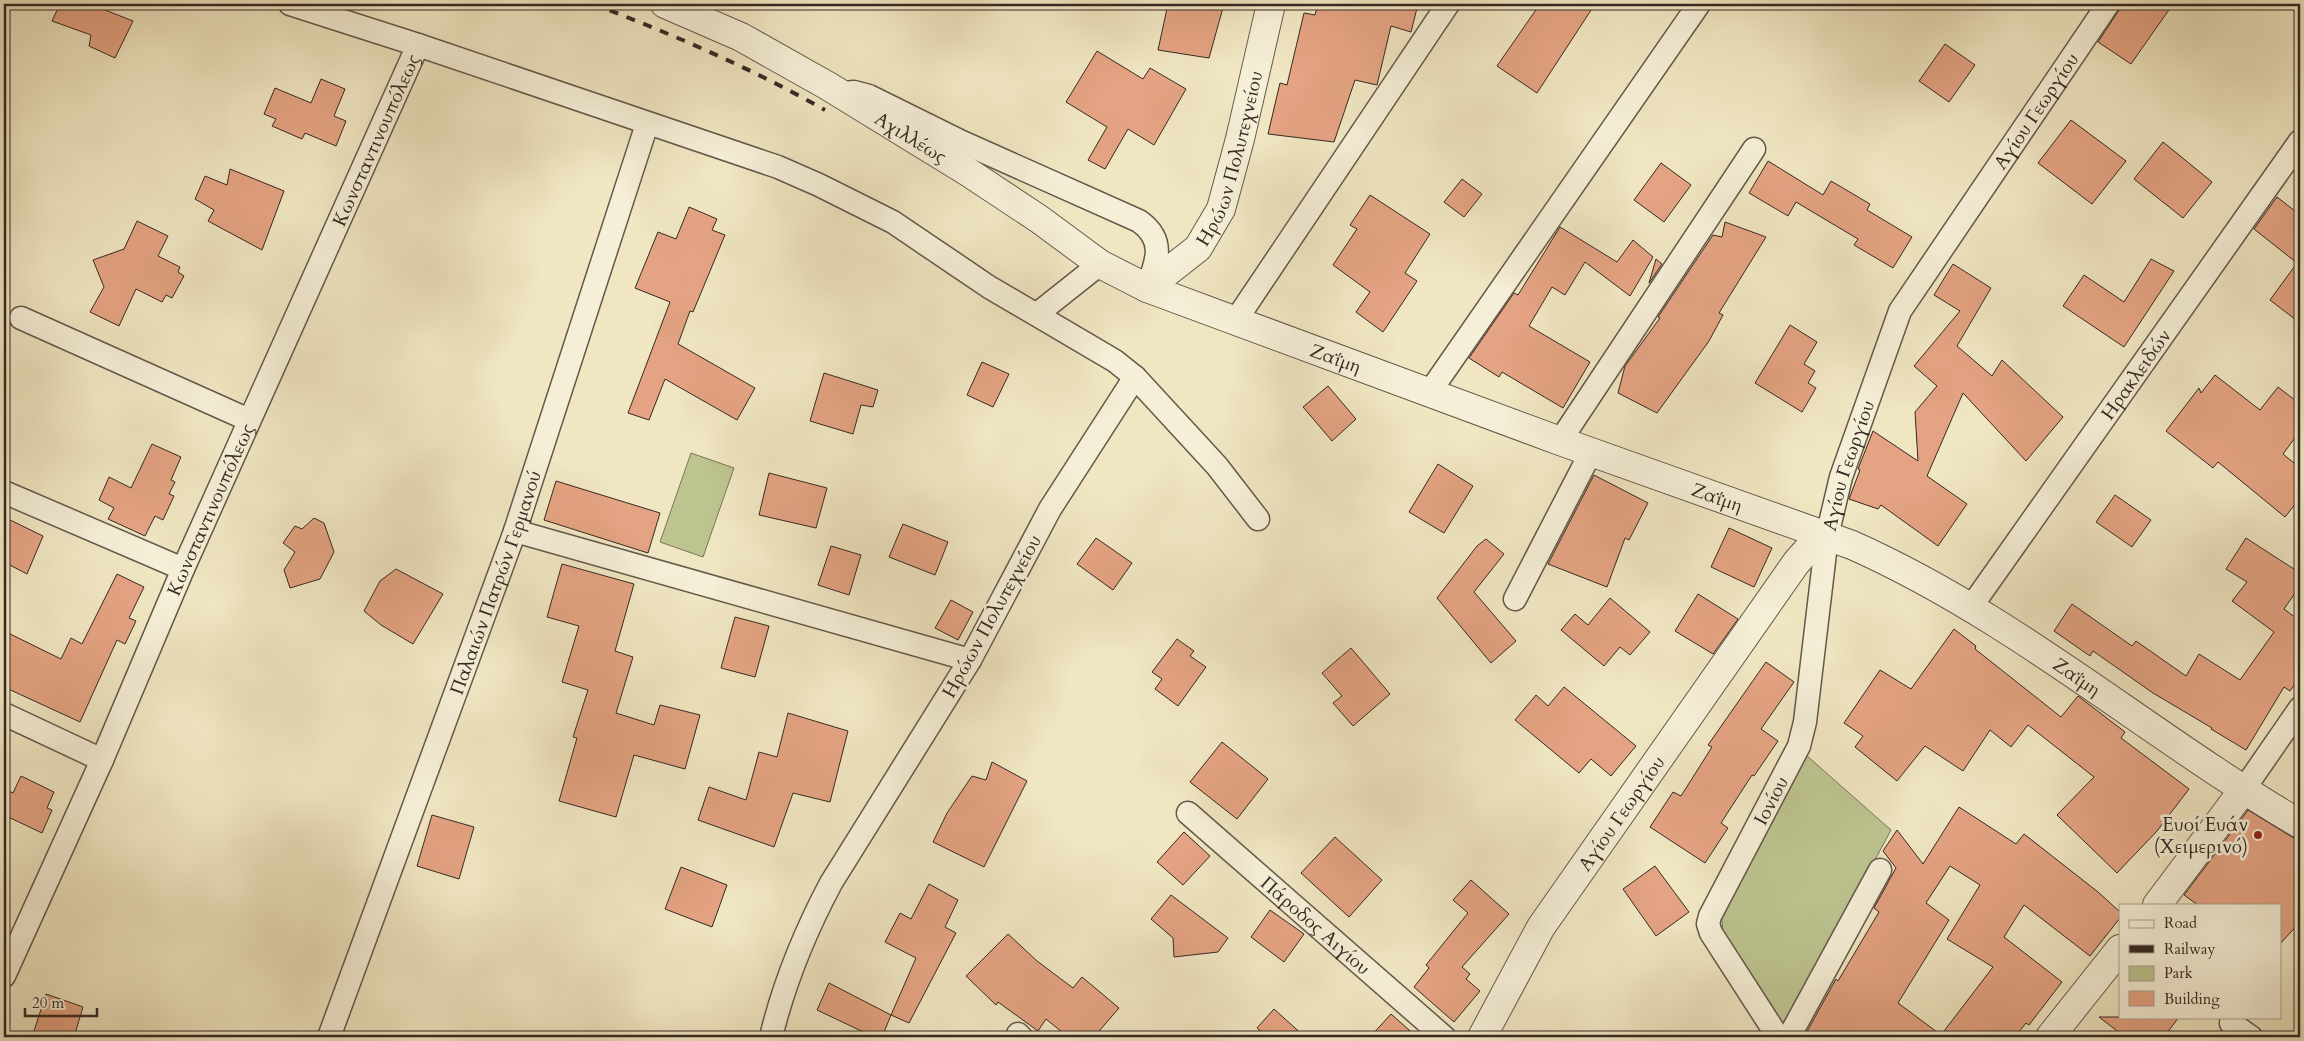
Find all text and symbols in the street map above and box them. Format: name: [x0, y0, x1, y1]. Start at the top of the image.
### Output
street label: Αγίου Γεωργίου: [1988, 48, 2085, 175]
street label: Κωνσταντινουπόλεως: [326, 50, 426, 231]
street label: Ηρώων Πολυτεχνείου: [1190, 68, 1269, 251]
street label: Αχιλλέως: [869, 106, 951, 170]
street label: Ηρακλειδών: [2095, 324, 2177, 425]
street label: Ζαΐμη: [1306, 338, 1364, 380]
street label: Αγίου Γεωργίου: [1817, 397, 1881, 534]
street label: Κωνσταντινουπόλεως: [161, 419, 261, 600]
street label: Παλαιών Πατρών Γερμανού: [444, 467, 548, 698]
street label: Ζαΐμη: [1688, 477, 1746, 519]
street label: Ηρώων Πολυτεχνείου: [936, 530, 1048, 703]
street label: Ζαΐμη: [2048, 652, 2105, 703]
street label: Αγίου Γεωργίου: [1572, 751, 1671, 877]
street label: Ιονίου: [1748, 772, 1795, 830]
place label: Ευοί Ευάν (Χειμερινό): [2154, 812, 2248, 860]
marker: Ευοί Ευάν (Χειμερινό): [2252, 829, 2264, 841]
street label: Πάροδος Αιγίου: [1255, 870, 1376, 981]
legend: [2119, 904, 2282, 1018]
text: Road: [2164, 913, 2197, 933]
text: Railway: [2164, 939, 2215, 959]
text: Park: [2164, 963, 2193, 983]
scale bar: [25, 986, 98, 1018]
text: Building: [2164, 989, 2220, 1009]
text: 20 m: [32, 993, 64, 1013]

